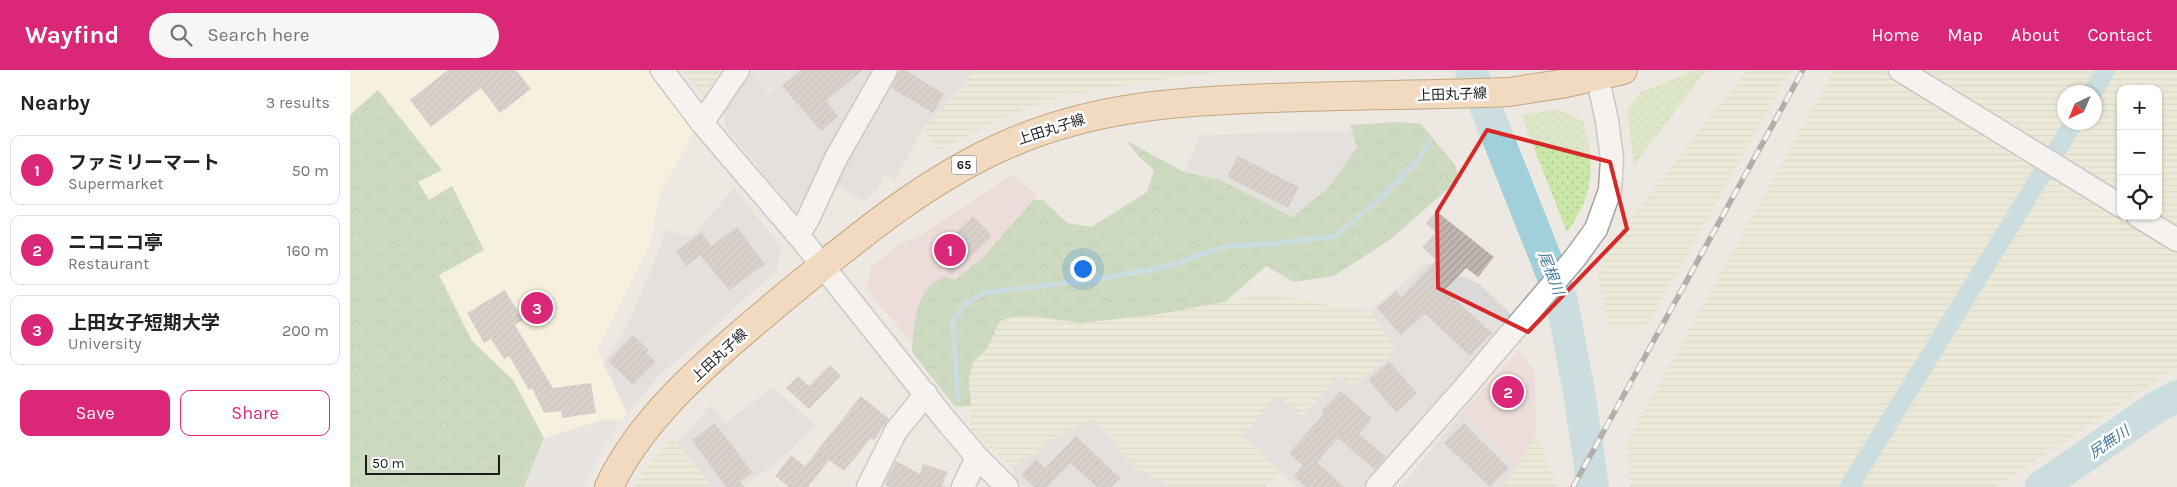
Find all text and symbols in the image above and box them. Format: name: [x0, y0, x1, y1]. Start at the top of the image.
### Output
search box: [149, 13, 499, 58]
text: Wayfind: [25, 21, 119, 49]
icon: search: [167, 21, 195, 49]
text: Search here: [207, 24, 309, 46]
text: Home: [1871, 24, 1919, 46]
text: Map: [1947, 24, 1983, 46]
text: About: [2011, 24, 2060, 46]
text: Contact: [2088, 24, 2152, 46]
street label: 上田丸子線: [1417, 85, 1487, 104]
north arrow: [2057, 85, 2102, 130]
map controls: [2117, 85, 2162, 220]
button: +: [2117, 85, 2162, 130]
text: Nearby: [20, 91, 90, 115]
text: 3 results: [266, 93, 330, 112]
street label: 上田丸子線: [1015, 111, 1087, 148]
button: −: [2117, 130, 2162, 175]
text: ファミリーマート: [68, 152, 220, 174]
road number: 65: [952, 156, 976, 174]
text: 1: [34, 161, 40, 180]
text: 50 m: [292, 161, 329, 180]
text: Supermarket: [68, 174, 164, 193]
button: locate: [2117, 175, 2162, 220]
pin: 1: [934, 231, 966, 269]
text: ニコニコ亭: [68, 232, 163, 254]
text: 2: [32, 241, 42, 260]
text: 160 m: [286, 241, 329, 260]
water label: 尾根川: [1535, 249, 1568, 299]
text: Restaurant: [68, 254, 149, 273]
your location: [1070, 256, 1096, 282]
pin: 3: [521, 289, 553, 327]
text: 上田女子短期大学: [68, 312, 220, 334]
text: 3: [32, 321, 42, 340]
text: 200 m: [282, 321, 329, 340]
street label: 上田丸子線: [688, 325, 751, 385]
text: University: [68, 334, 142, 353]
pin: 2: [1492, 373, 1524, 411]
button: Save: [20, 390, 170, 436]
button: Share: [180, 390, 330, 436]
water label: 尻無川: [2085, 421, 2134, 462]
scale bar: [365, 452, 500, 475]
text: 50 m: [372, 455, 405, 472]

